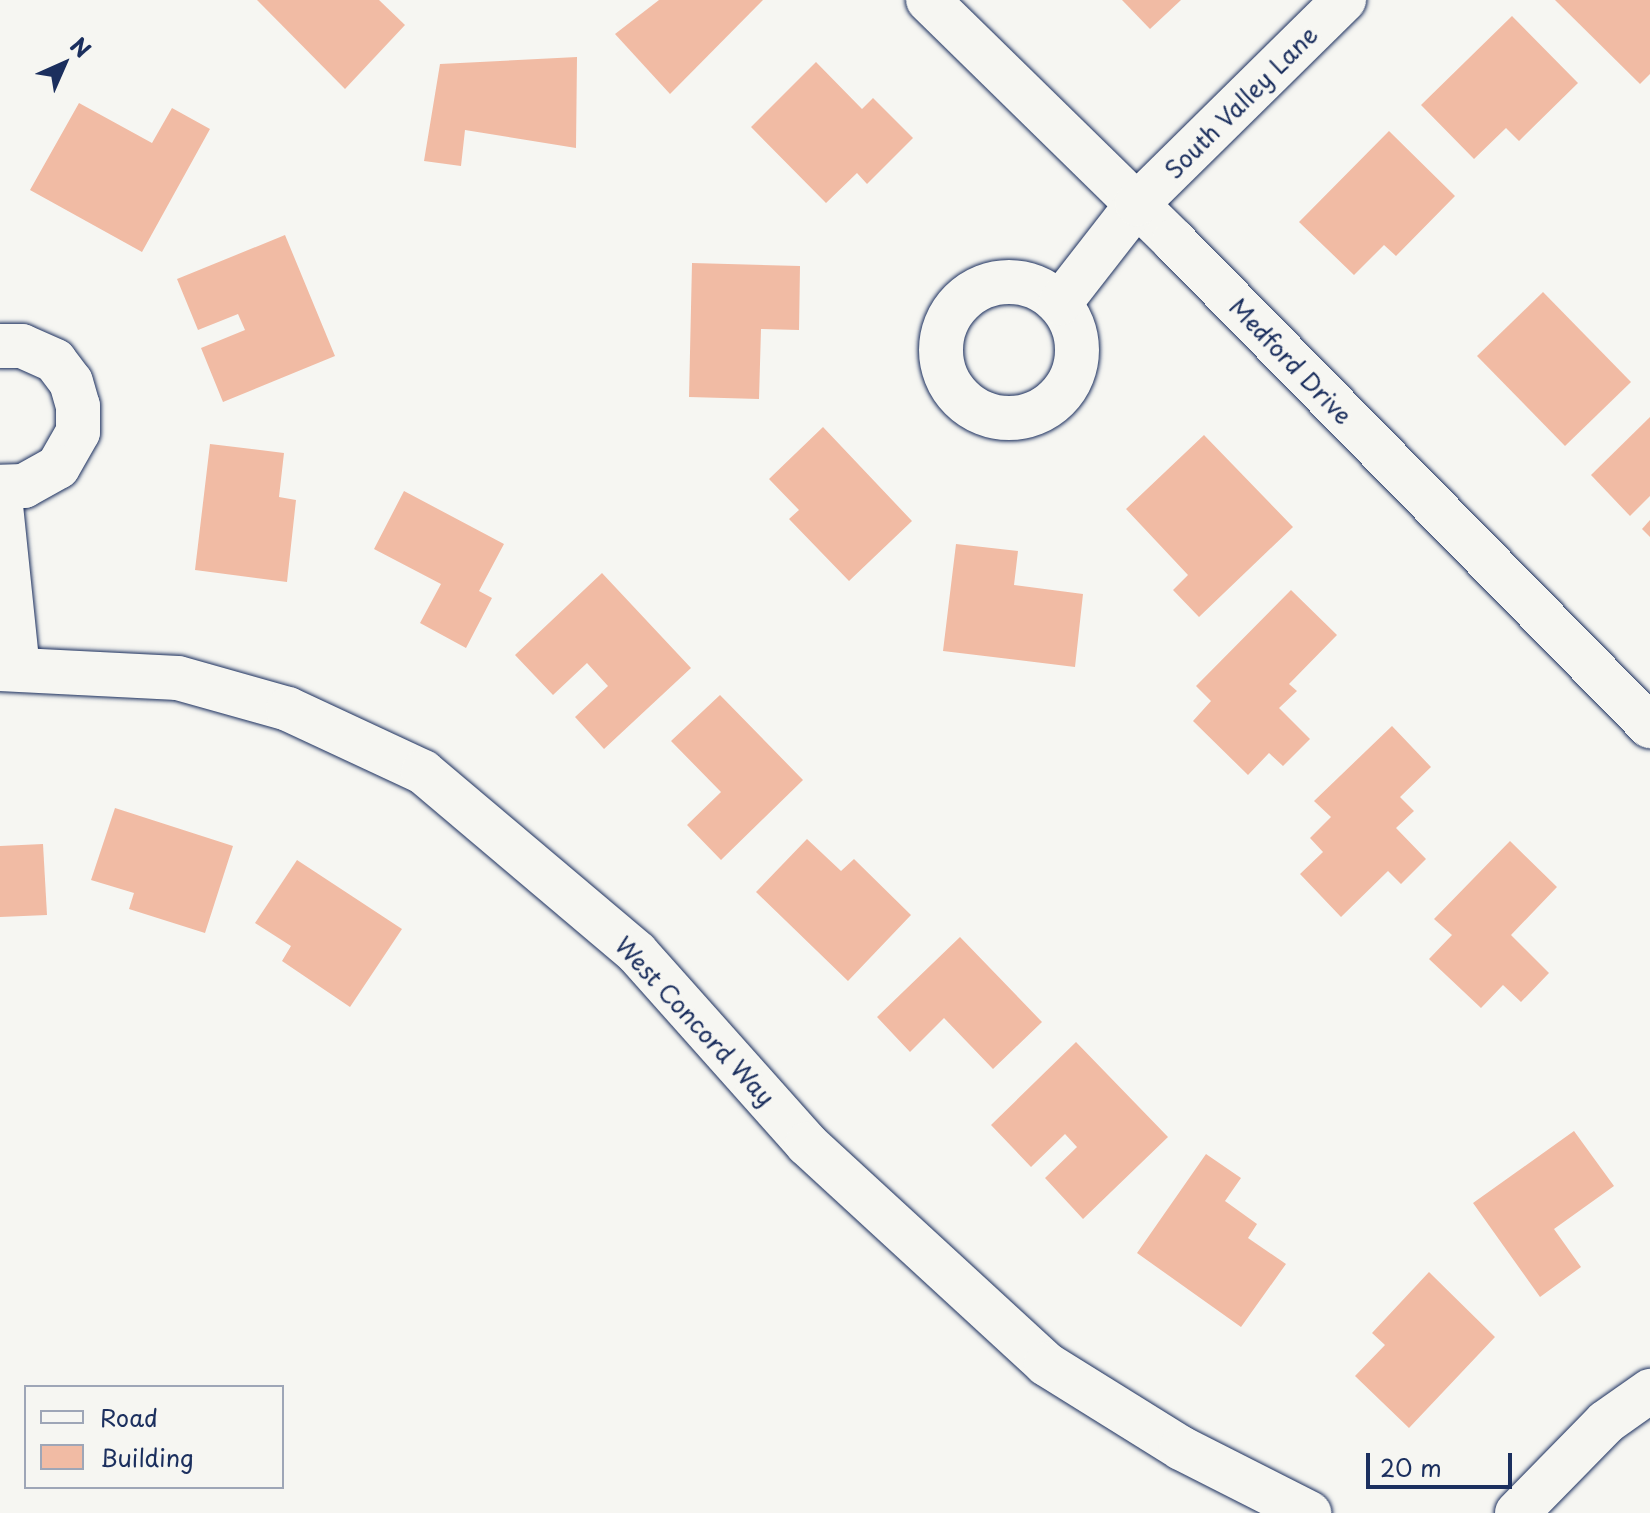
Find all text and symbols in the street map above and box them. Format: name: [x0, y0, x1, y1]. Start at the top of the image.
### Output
street label: South Valley Lane: [1158, 19, 1324, 185]
north arrow: [24, 24, 104, 104]
text: N: [63, 29, 99, 65]
street label: Medford Drive: [1223, 292, 1359, 430]
street label: West Concord Way: [609, 931, 781, 1111]
legend: [24, 1385, 284, 1489]
text: Road: [100, 1399, 158, 1435]
scale bar: [1370, 1437, 1516, 1487]
text: Building: [100, 1439, 194, 1475]
text: 20 m: [1380, 1449, 1442, 1485]

